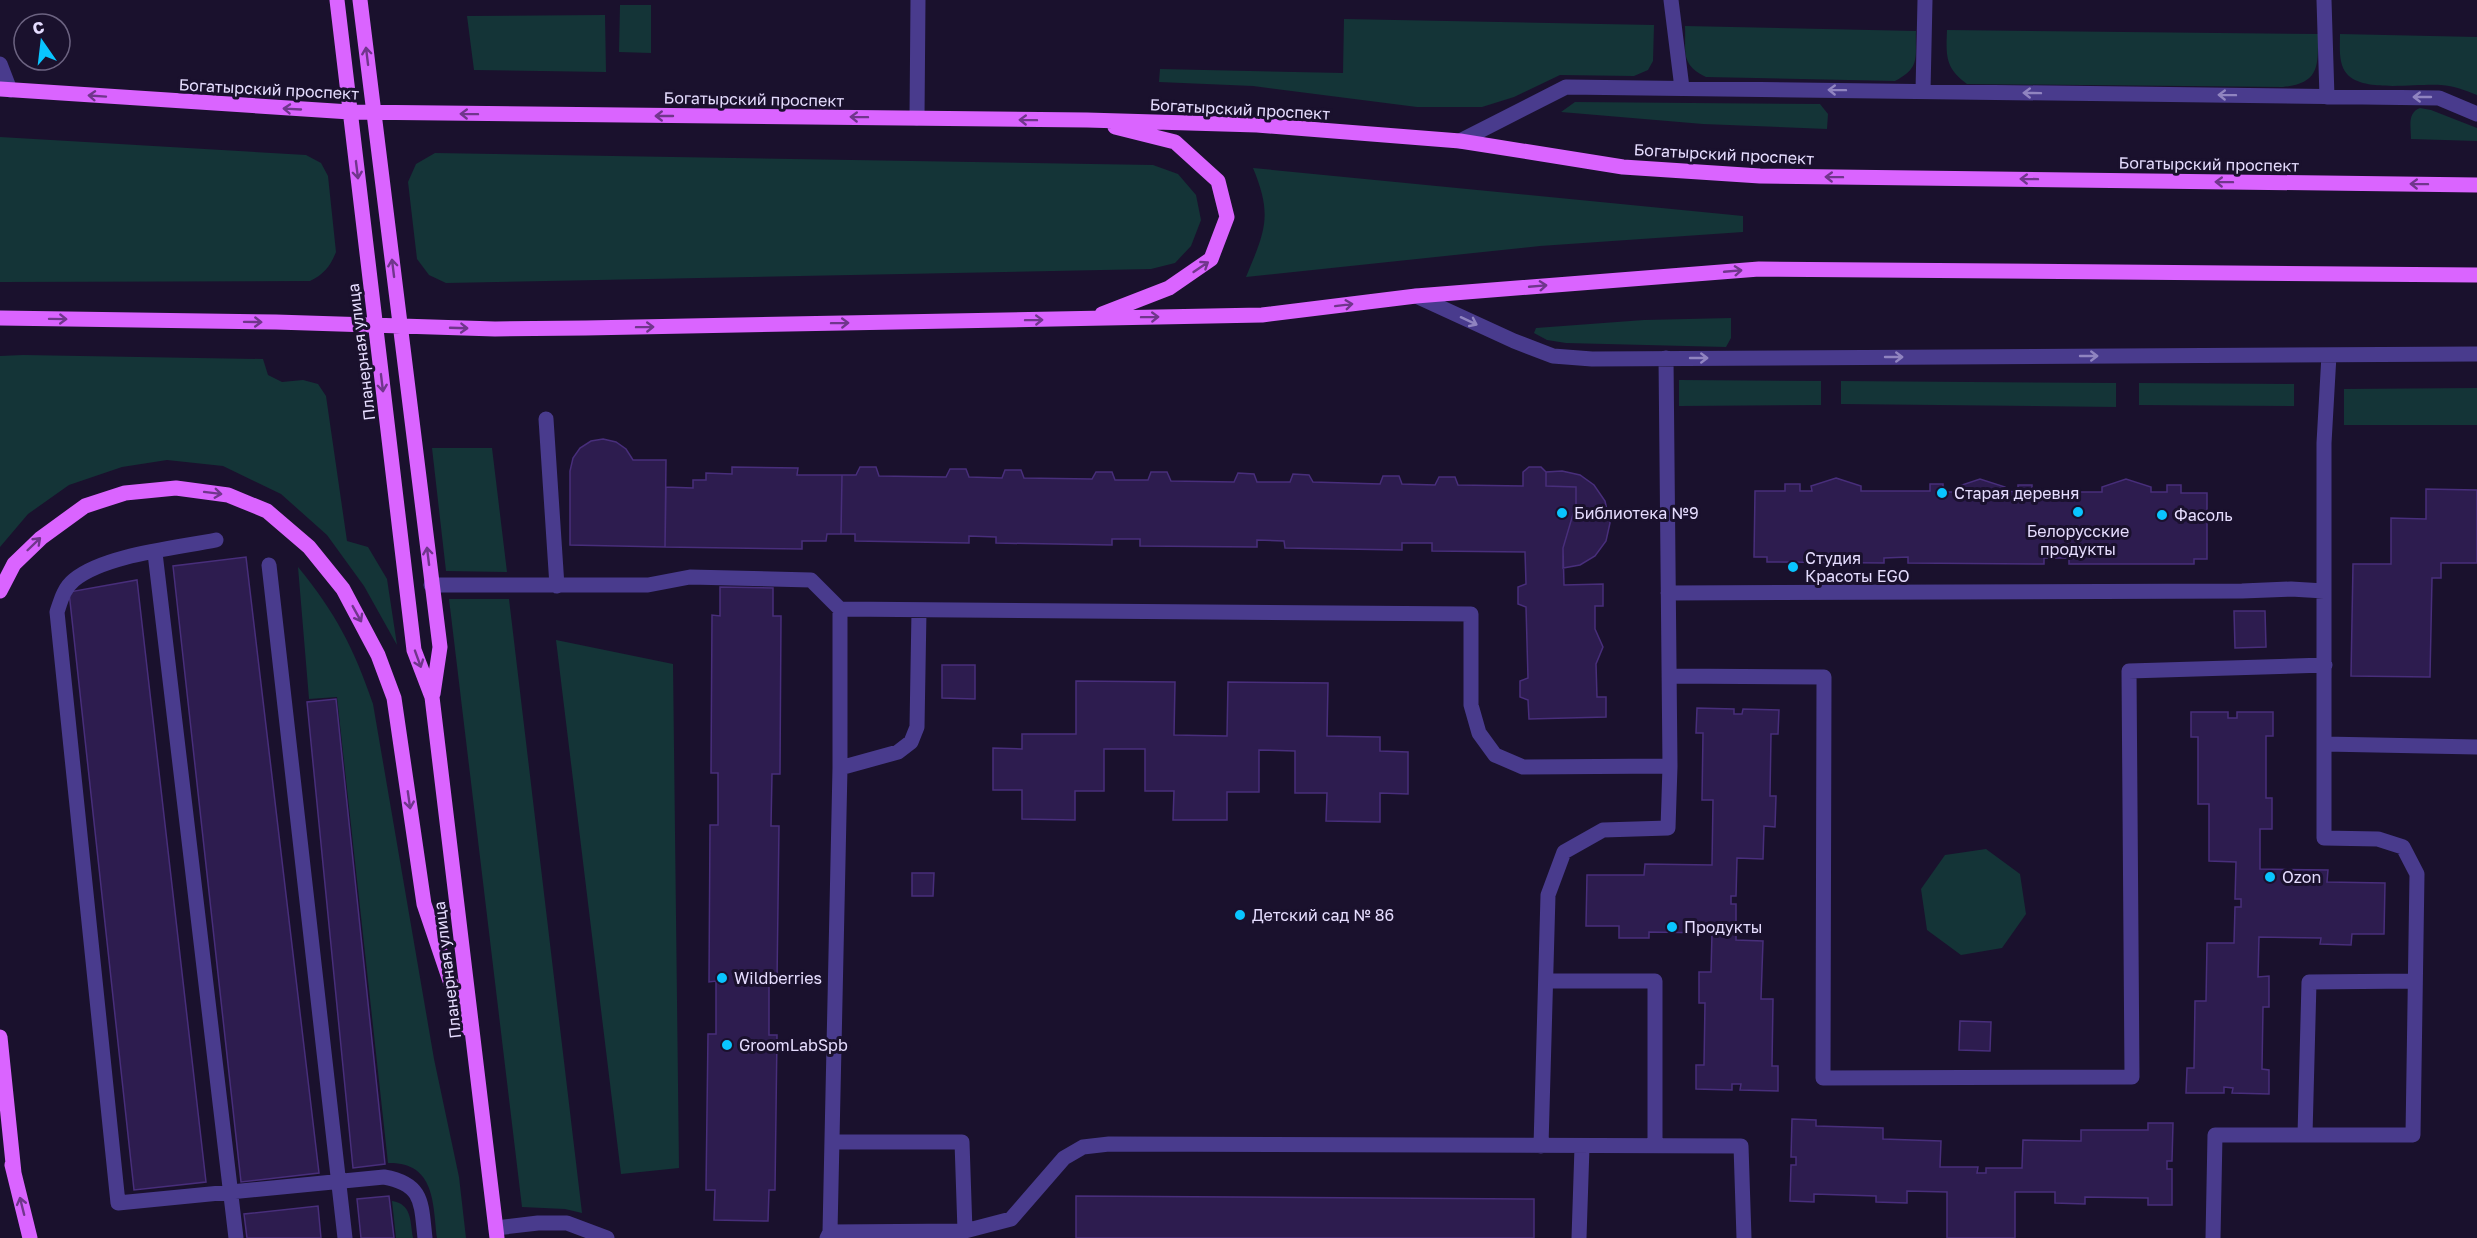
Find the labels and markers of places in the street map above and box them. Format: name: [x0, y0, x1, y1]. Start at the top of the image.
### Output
place label: Старая деревня: [1954, 483, 2079, 503]
marker: Старая деревня: [1935, 486, 1949, 500]
place label: Библиотека №9: [1574, 503, 1699, 523]
marker: Белорусские продукты: [2071, 505, 2085, 519]
place label: Фасоль: [2174, 505, 2233, 525]
marker: Библиотека №9: [1555, 506, 1569, 520]
marker: Фасоль: [2155, 508, 2169, 522]
place label: Белорусские продукты: [2027, 521, 2129, 559]
place label: Студия Красоты EGO: [1805, 548, 1910, 586]
marker: Студия Красоты EGO: [1786, 560, 1800, 574]
place label: Ozon: [2282, 867, 2321, 887]
marker: Ozon: [2263, 870, 2277, 884]
place label: Детский сад № 86: [1252, 905, 1394, 925]
marker: Детский сад № 86: [1233, 908, 1247, 922]
place label: Продукты: [1684, 917, 1762, 937]
marker: Продукты: [1665, 920, 1679, 934]
place label: Wildberries: [734, 968, 822, 988]
marker: Wildberries: [715, 971, 729, 985]
place label: GroomLabSpb: [739, 1035, 848, 1055]
marker: GroomLabSpb: [720, 1038, 734, 1052]

